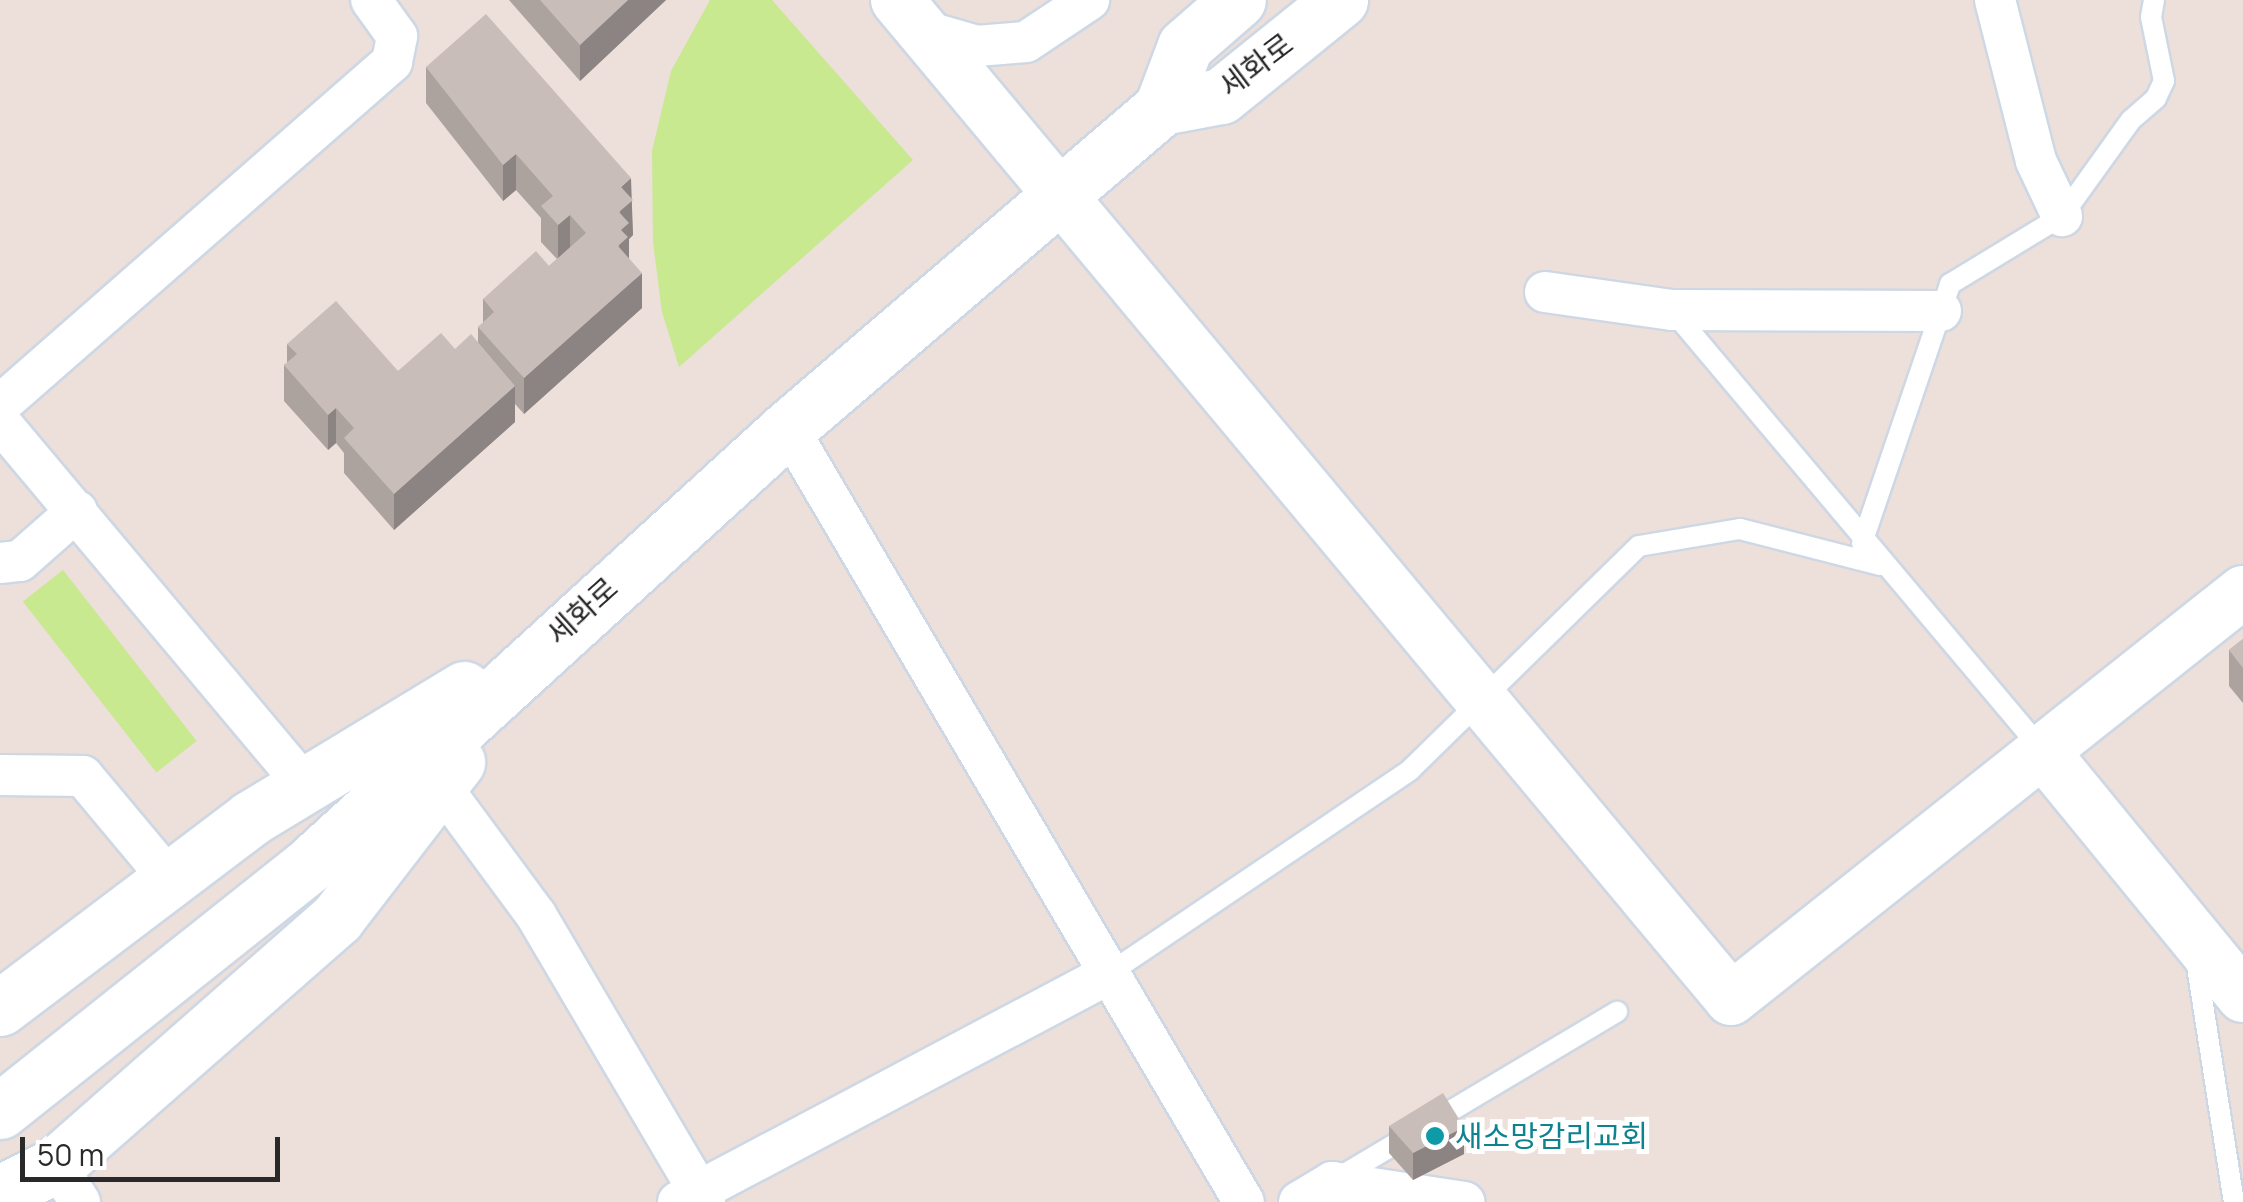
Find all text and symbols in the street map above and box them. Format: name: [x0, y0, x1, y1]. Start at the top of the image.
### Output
street label: 세화로: [1212, 26, 1300, 104]
street label: 세화로: [539, 570, 625, 652]
scale bar: [25, 1117, 285, 1179]
place label: 새소망감리교회: [1455, 1118, 1648, 1154]
marker: 새소망감리교회: [1424, 1125, 1446, 1147]
text: 50 m: [37, 1134, 104, 1175]

